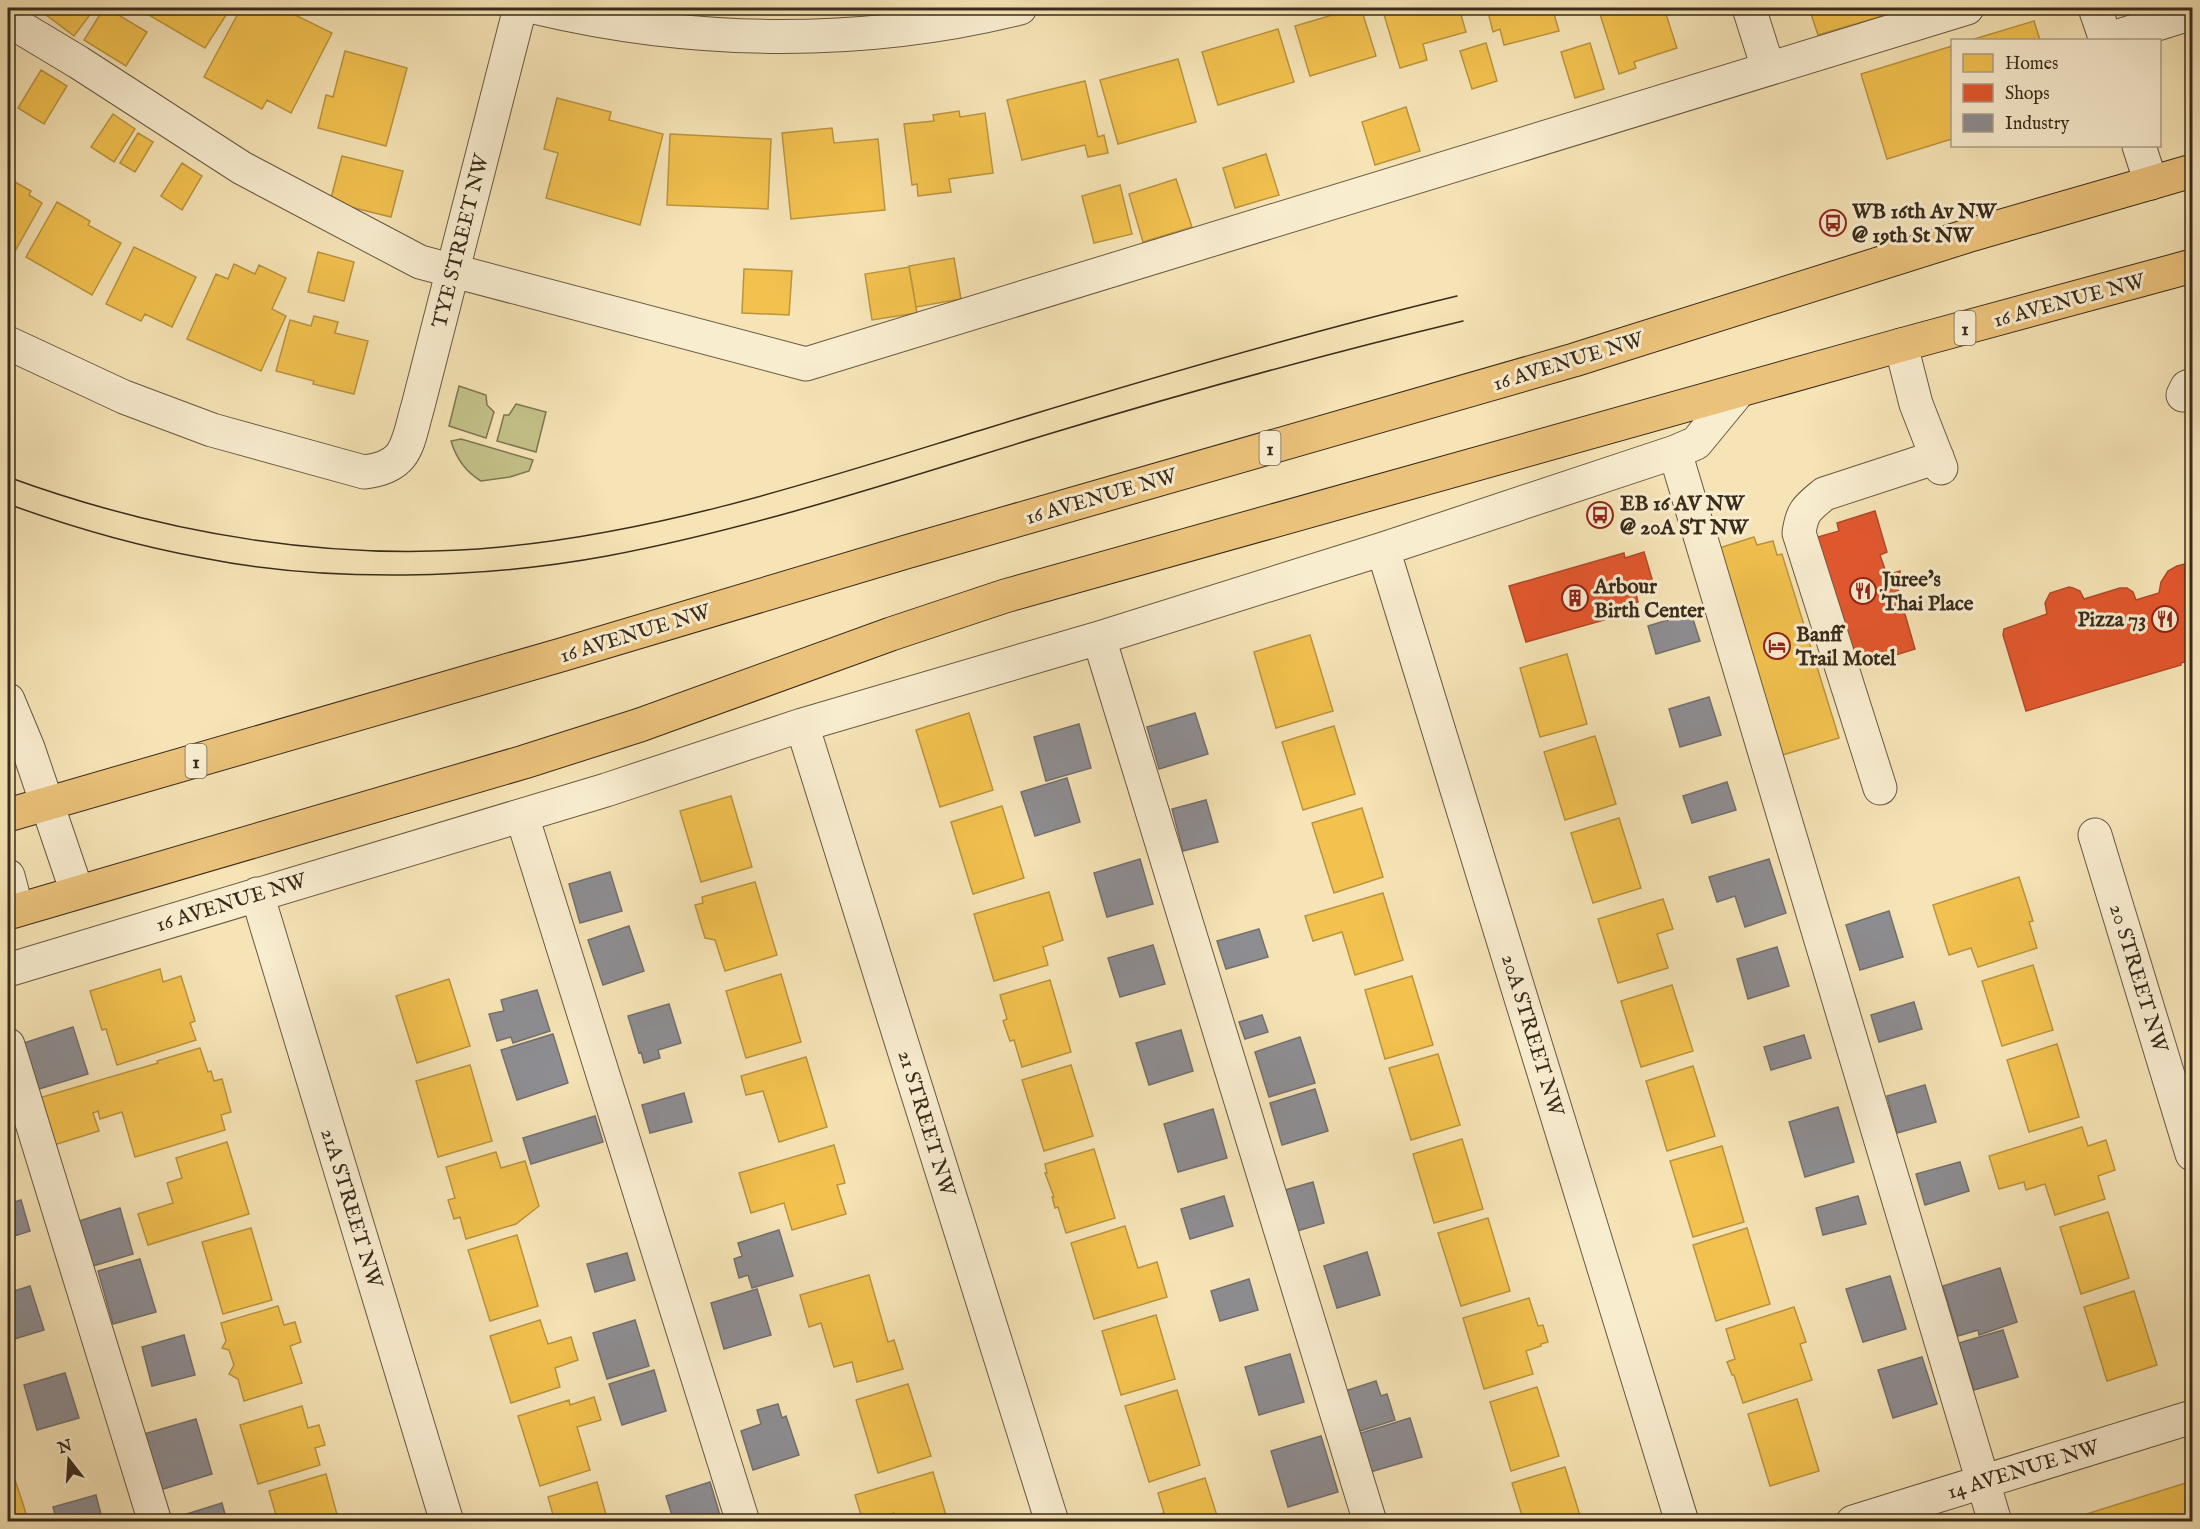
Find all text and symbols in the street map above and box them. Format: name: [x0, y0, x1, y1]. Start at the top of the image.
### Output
legend: [1951, 39, 2161, 147]
text: Homes: [2005, 53, 2058, 76]
text: Shops: [2005, 83, 2050, 106]
text: Industry: [2005, 113, 2069, 136]
street label: TYE STREET NW: [427, 151, 496, 331]
place label: WB 16th Av NW @ 19th St NW: [1851, 199, 1998, 250]
bus stop icon: WB 16th Av NW @ 19th St NW: [1818, 208, 1848, 238]
street label: 16 AVENUE NW: [1991, 268, 2149, 335]
road number: 1: [1954, 311, 1976, 345]
street label: 16 AVENUE NW: [1490, 326, 1648, 398]
road number: 1: [1260, 431, 1280, 465]
street label: 16 AVENUE NW: [1023, 463, 1181, 532]
place label: EB 16 AV NW @ 20A ST NW: [1620, 491, 1750, 542]
bus stop icon: EB 16 AV NW @ 20A ST NW: [1585, 500, 1615, 530]
place label: Juree's Thai Place: [1879, 567, 1974, 618]
place label: Arbour Birth Center: [1593, 574, 1705, 625]
restaurant icon: Juree's Thai Place: [1848, 576, 1878, 606]
building icon: Arbour Birth Center: [1560, 583, 1590, 613]
street label: 16 AVENUE NW: [557, 598, 715, 670]
restaurant icon: Pizza 73: [2150, 604, 2180, 634]
place label: Pizza 73: [2077, 607, 2146, 634]
place label: Banff Trail Motel: [1795, 622, 1897, 673]
hotel icon: Banff Trail Motel: [1762, 631, 1792, 661]
road number: 1: [186, 744, 206, 778]
street label: 16 AVENUE NW: [153, 867, 311, 939]
street label: 20 STREET NW: [2102, 901, 2173, 1057]
street label: 20A STREET NW: [1494, 951, 1569, 1121]
street label: 21 STREET NW: [891, 1047, 961, 1201]
street label: 21A STREET NW: [313, 1125, 388, 1292]
north arrow: [39, 1430, 99, 1490]
street label: 14 AVENUE NW: [1944, 1434, 2104, 1506]
text: N: [55, 1436, 75, 1459]

